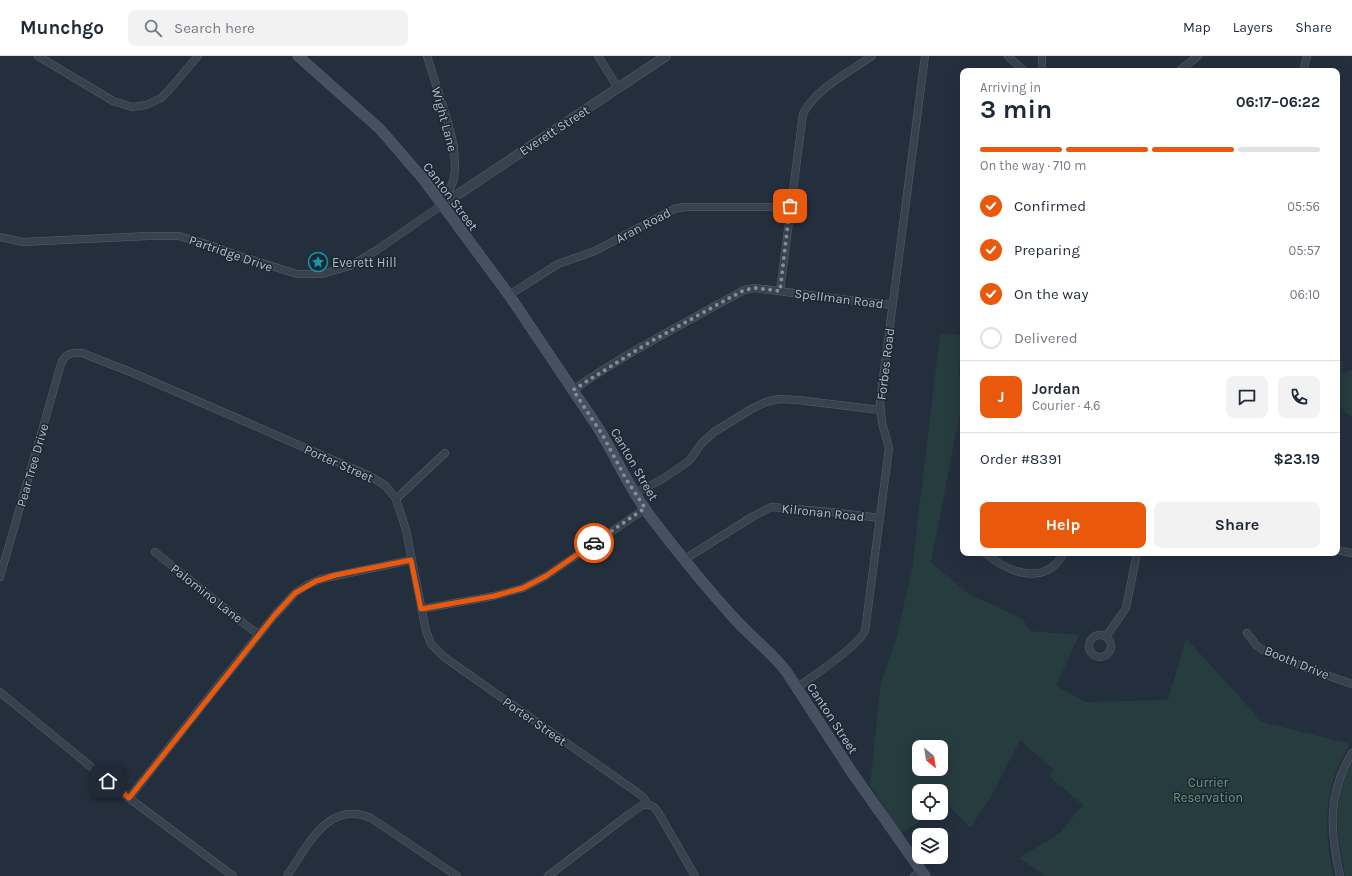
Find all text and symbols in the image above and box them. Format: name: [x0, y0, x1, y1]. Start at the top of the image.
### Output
search box: [128, 10, 408, 46]
text: Munchgo: [20, 17, 104, 39]
icon: search: [142, 17, 164, 39]
text: Search here: [174, 19, 255, 37]
text: Map: [1183, 19, 1211, 36]
text: Layers: [1233, 19, 1273, 36]
text: Share: [1295, 19, 1332, 36]
text: Arriving in: [980, 80, 1041, 95]
street label: Wight Lane: [429, 85, 460, 153]
text: 06:17–06:22: [1236, 93, 1320, 111]
text: 3 min: [980, 94, 1052, 125]
street label: Everett Street: [516, 102, 592, 159]
text: On the way · 710 m: [980, 158, 1086, 173]
street label: Canton Street: [420, 159, 481, 233]
pin: [773, 189, 807, 223]
icon: bag: [779, 195, 801, 217]
icon: check: [980, 195, 1002, 217]
text: Confirmed: [1014, 197, 1086, 215]
text: 05:56: [1287, 199, 1320, 214]
street label: Aran Road: [613, 205, 673, 246]
street label: Partridge Drive: [187, 232, 275, 275]
icon: check: [980, 239, 1002, 261]
text: Preparing: [1014, 241, 1080, 259]
text: 05:57: [1289, 243, 1320, 258]
place icon: Everett Hill: [307, 251, 329, 273]
place label: Everett Hill: [332, 255, 397, 270]
icon: check: [980, 283, 1002, 305]
text: On the way: [1014, 285, 1088, 303]
street label: Spellman Road: [794, 286, 884, 311]
text: 06:10: [1290, 287, 1320, 302]
street label: Forbes Road: [874, 327, 897, 401]
text: Delivered: [1014, 329, 1078, 347]
button: chat: [1226, 376, 1268, 418]
button: phone: [1278, 376, 1320, 418]
text: Jordan: [1032, 380, 1080, 398]
text: J: [998, 388, 1004, 406]
text: Courier · 4.6: [1032, 398, 1100, 413]
street label: Pear Tree Drive: [13, 421, 52, 508]
street label: Canton Street: [608, 425, 662, 503]
street label: Porter Street: [302, 442, 376, 485]
text: Order #8391: [980, 450, 1062, 468]
text: $23.19: [1274, 450, 1320, 468]
street label: Kilronan Road: [781, 501, 865, 524]
button: Help: [980, 502, 1146, 548]
button: Share: [1154, 502, 1320, 548]
courier: [574, 523, 614, 563]
icon: car: [583, 532, 605, 554]
street label: Palomino Lane: [168, 561, 246, 626]
street label: Booth Drive: [1262, 643, 1332, 682]
street label: Canton Street: [804, 680, 861, 757]
street label: Porter Street: [500, 694, 569, 749]
north arrow: [912, 740, 948, 776]
map controls: [912, 740, 948, 864]
pin: [91, 764, 125, 798]
icon: home: [97, 770, 119, 792]
park label: Currier Reservation: [1173, 775, 1243, 805]
button: locate: [912, 784, 948, 820]
button: layers: [912, 828, 948, 864]

